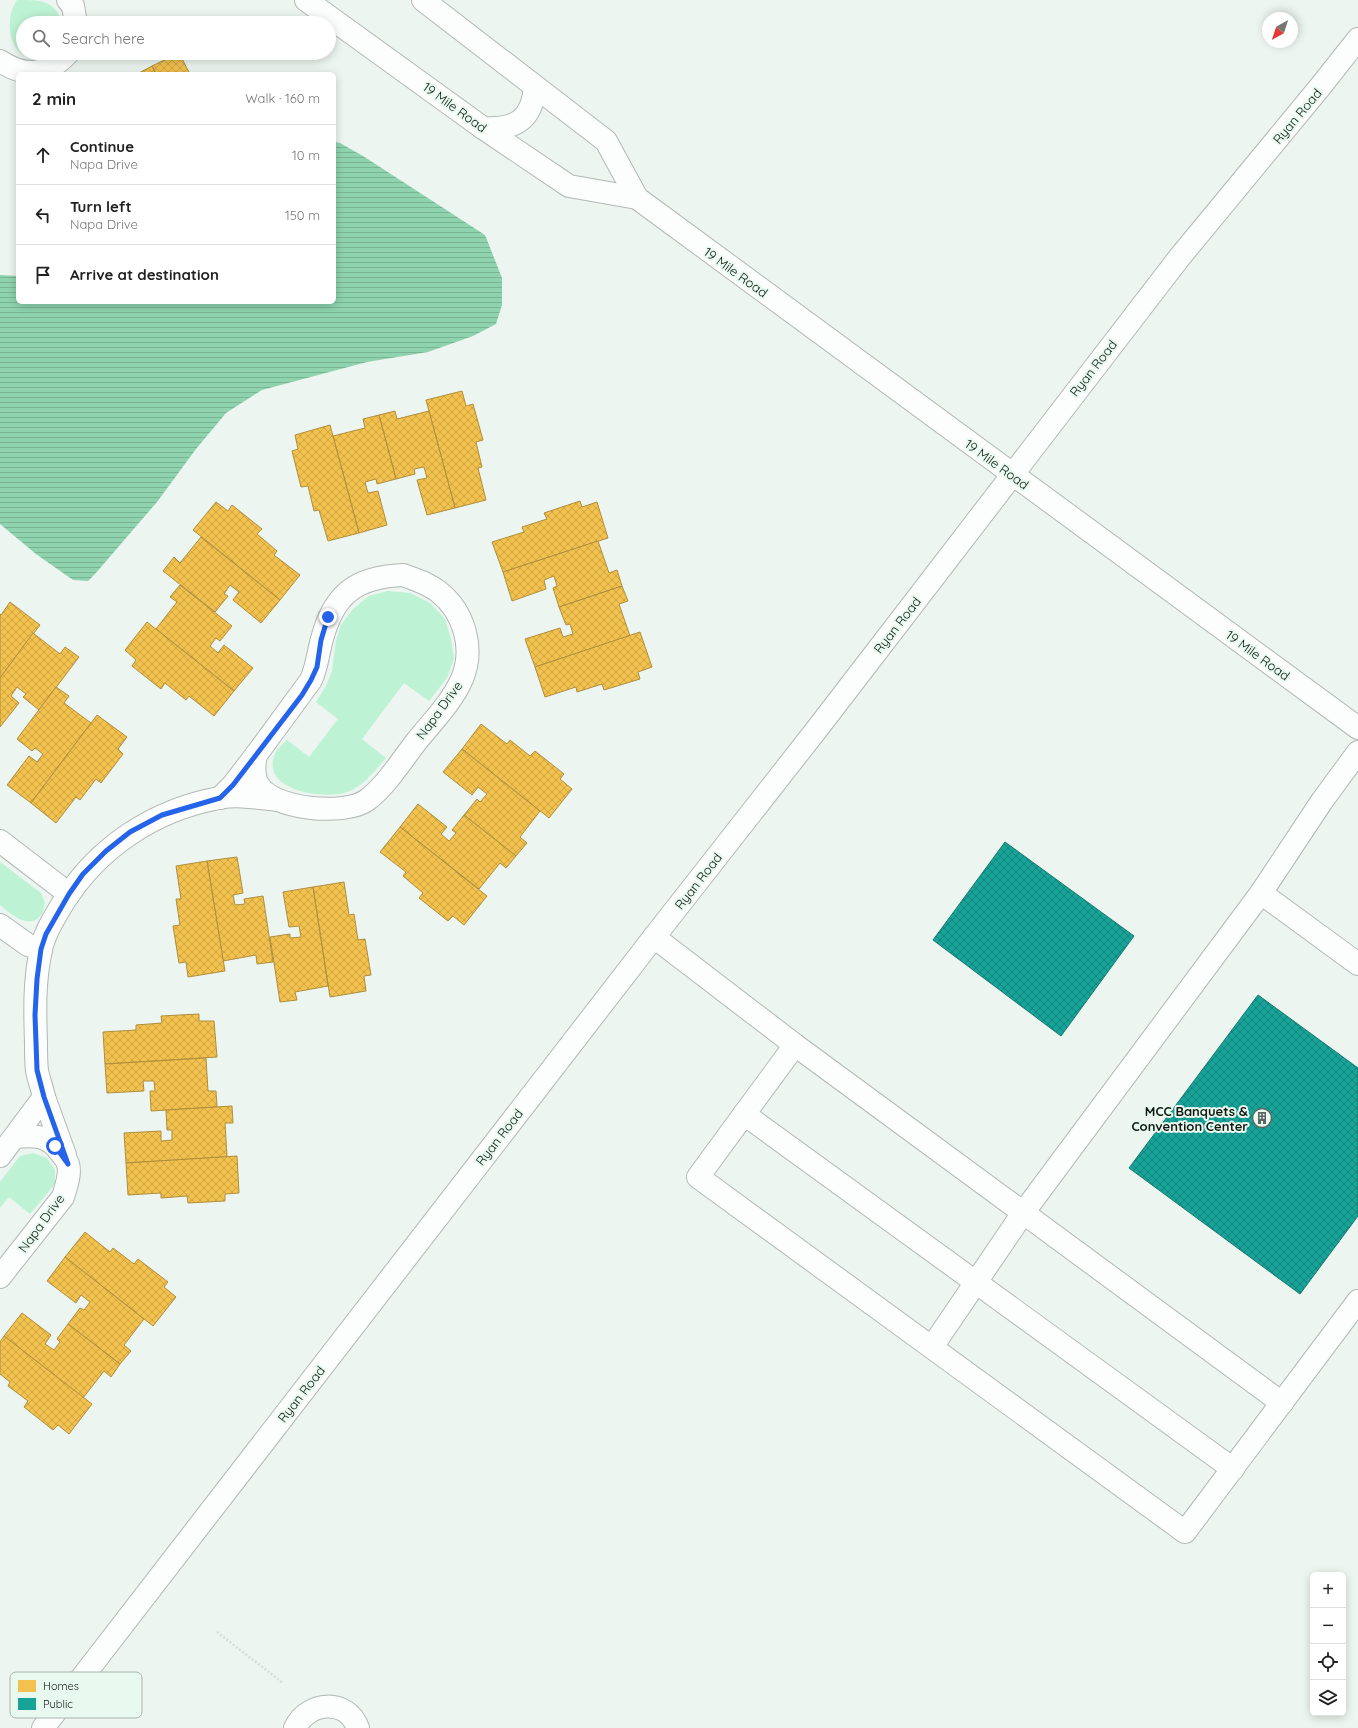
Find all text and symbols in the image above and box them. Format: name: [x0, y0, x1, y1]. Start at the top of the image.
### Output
north arrow: [1262, 12, 1298, 48]
search box: [16, 16, 336, 60]
icon: search: [30, 27, 52, 49]
text: Search here: [62, 29, 145, 48]
street label: 19 Mile Road: [420, 78, 490, 136]
street label: Ryan Road: [1269, 85, 1325, 147]
text: 2 min: [32, 88, 76, 109]
text: Walk · 160 m: [245, 90, 320, 106]
text: Continue: [70, 137, 134, 156]
icon: ahead: [32, 144, 54, 166]
text: 10 m: [292, 147, 320, 163]
text: Napa Drive: [70, 156, 138, 172]
text: Turn left: [70, 197, 132, 216]
icon: left: [32, 204, 54, 226]
text: 150 m: [285, 207, 320, 223]
text: Napa Drive: [70, 216, 138, 232]
street label: 19 Mile Road: [701, 243, 771, 301]
icon: arrive: [32, 264, 54, 286]
text: Arrive at destination: [70, 265, 219, 284]
street label: Ryan Road: [1066, 337, 1120, 399]
street label: 19 Mile Road: [962, 435, 1032, 493]
street label: Ryan Road: [870, 594, 924, 656]
route end: [319, 608, 337, 626]
street label: 19 Mile Road: [1223, 626, 1293, 684]
street label: Napa Drive: [413, 678, 465, 742]
street label: Ryan Road: [671, 850, 725, 912]
place label: MCC Banquets & Convention Center: [1131, 1103, 1248, 1134]
street label: Ryan Road: [472, 1106, 526, 1168]
building icon: MCC Banquets & Convention Center: [1251, 1107, 1273, 1129]
route start: [46, 1137, 64, 1155]
street label: Napa Drive: [15, 1191, 67, 1255]
street label: Ryan Road: [274, 1363, 328, 1425]
map controls: [1310, 1572, 1346, 1716]
button: +: [1310, 1572, 1346, 1608]
button: −: [1310, 1608, 1346, 1644]
button: locate: [1310, 1644, 1346, 1680]
legend: [10, 1672, 142, 1718]
text: Homes: [43, 1679, 79, 1693]
button: layers: [1310, 1680, 1346, 1716]
text: Public: [43, 1697, 73, 1711]

